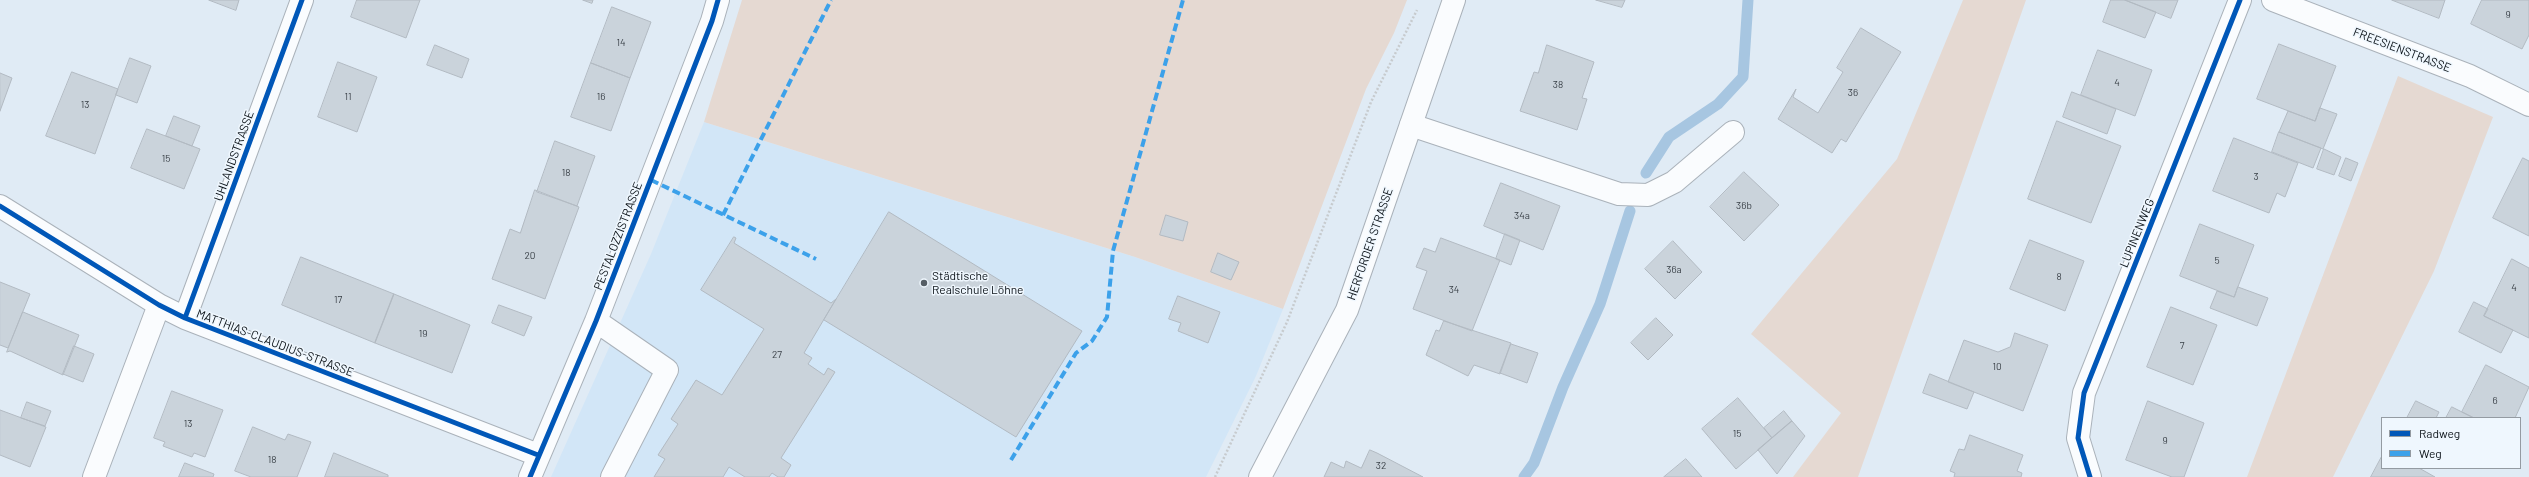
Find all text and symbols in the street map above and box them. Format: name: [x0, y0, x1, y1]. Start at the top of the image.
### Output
house number: 9: [2505, 9, 2511, 21]
street label: FREESIENSTRASSE: [2351, 25, 2453, 75]
house number: 14: [616, 37, 626, 49]
house number: 4: [2114, 77, 2120, 89]
house number: 38: [1553, 79, 1563, 91]
house number: 36: [1848, 87, 1858, 99]
house number: 11: [344, 91, 352, 103]
house number: 16: [597, 91, 605, 103]
house number: 13: [81, 99, 89, 111]
street label: UHLANDSTRASSE: [211, 109, 257, 203]
house number: 15: [162, 153, 170, 165]
house number: 18: [562, 167, 570, 179]
house number: 3: [2253, 171, 2259, 183]
street label: PESTALOZZISTRASSE: [591, 180, 645, 292]
street label: HERFORDER STRASSE: [1344, 186, 1396, 302]
street label: LUPINENWEG: [2117, 196, 2157, 270]
house number: 36b: [1736, 200, 1752, 212]
house number: 34a: [1514, 210, 1530, 222]
house number: 20: [524, 250, 536, 262]
house number: 5: [2214, 255, 2220, 267]
house number: 36a: [1666, 264, 1682, 276]
place label: Städtische Realschule Löhne: [932, 269, 1023, 297]
house number: 8: [2056, 271, 2062, 283]
marker: Städtische Realschule Löhne: [919, 278, 929, 288]
house number: 4: [2511, 282, 2517, 294]
house number: 34: [1449, 284, 1459, 296]
house number: 17: [334, 294, 342, 306]
street label: MATTHIAS-CLAUDIUS-STRASSE: [194, 306, 356, 380]
house number: 19: [419, 328, 427, 340]
house number: 7: [2180, 340, 2184, 352]
house number: 27: [772, 349, 782, 361]
house number: 10: [1992, 361, 2002, 373]
house number: 6: [2492, 395, 2498, 407]
legend: [2381, 417, 2521, 469]
house number: 13: [184, 418, 192, 430]
text: Radweg: [2419, 426, 2460, 440]
house number: 15: [1733, 428, 1741, 440]
house number: 9: [2162, 435, 2168, 447]
text: Weg: [2419, 446, 2442, 460]
house number: 18: [268, 454, 276, 466]
house number: 32: [1376, 460, 1386, 472]

